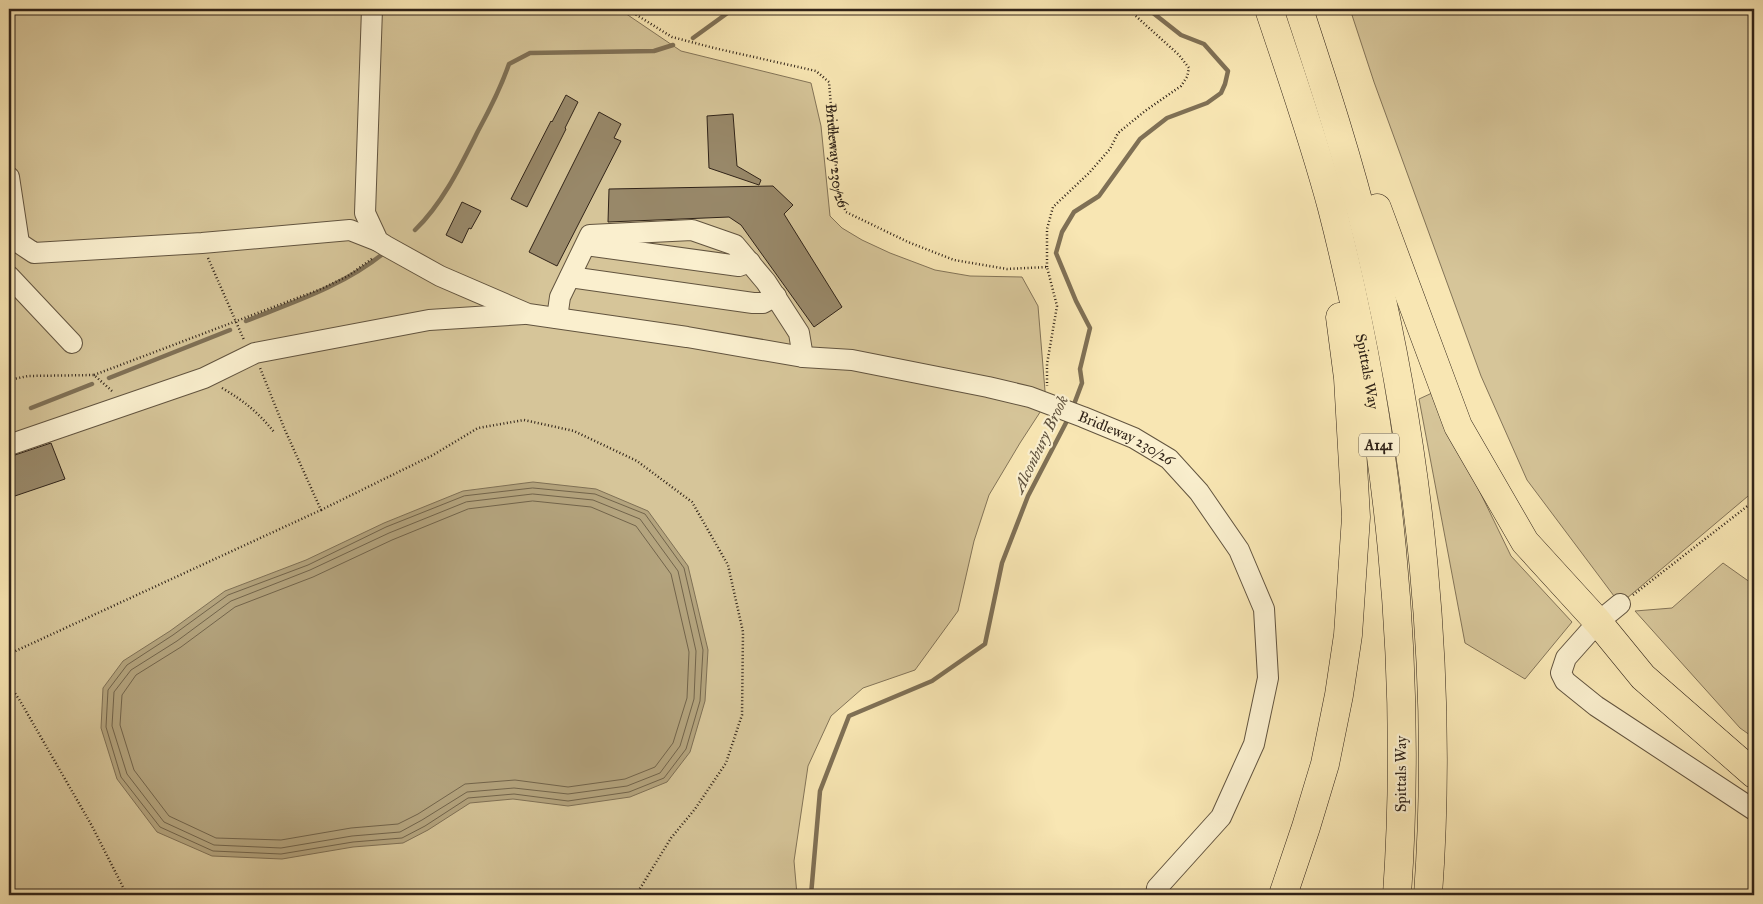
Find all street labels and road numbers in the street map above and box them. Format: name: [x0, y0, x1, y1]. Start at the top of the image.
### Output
street label: Bridleway 230/26: [822, 103, 853, 211]
street label: Spittals Way: [1352, 332, 1383, 412]
street label: Bridleway 230/26: [1075, 407, 1180, 469]
road number: A141: [1359, 434, 1399, 456]
street label: Spittals Way: [1392, 735, 1410, 812]

